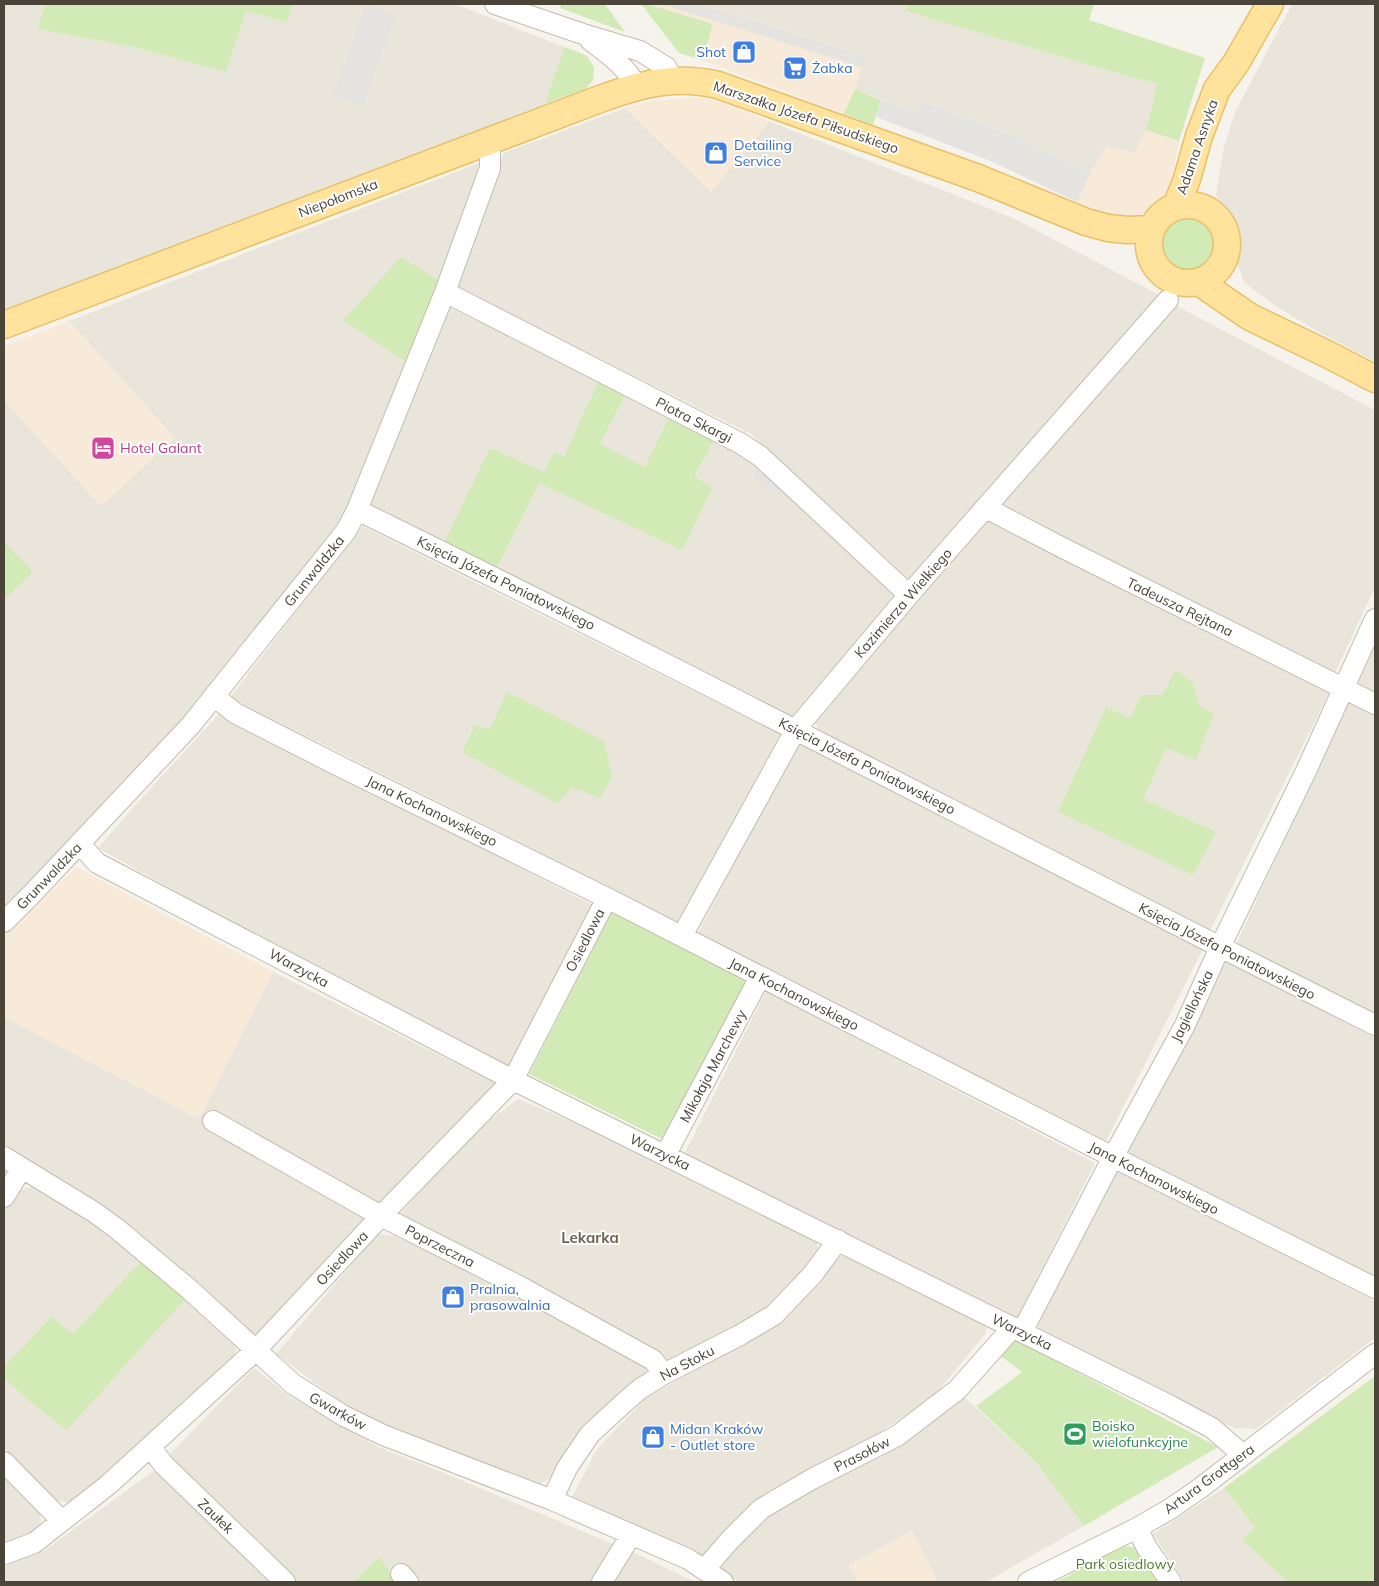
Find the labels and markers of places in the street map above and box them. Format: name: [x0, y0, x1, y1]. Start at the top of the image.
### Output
shop icon: Shot: [731, 39, 757, 65]
place label: Shot: [696, 43, 726, 61]
supermarket icon: Żabka: [782, 55, 808, 81]
place label: Żabka: [812, 59, 853, 77]
place label: Detailing Service: [734, 136, 792, 170]
shop icon: Detailing Service: [703, 140, 729, 166]
hotel icon: Hotel Galant: [90, 435, 116, 461]
place label: Hotel Galant: [120, 439, 202, 457]
place label: Pralnia, prasowalnia: [470, 1280, 550, 1314]
shop icon: Pralnia, prasowalnia: [440, 1284, 466, 1310]
place label: Boisko wielofunkcyjne: [1092, 1417, 1188, 1451]
place label: Midan Kraków - Outlet store: [670, 1420, 763, 1454]
sports icon: Boisko wielofunkcyjne: [1062, 1421, 1088, 1447]
shop icon: Midan Kraków - Outlet store: [640, 1424, 666, 1450]

